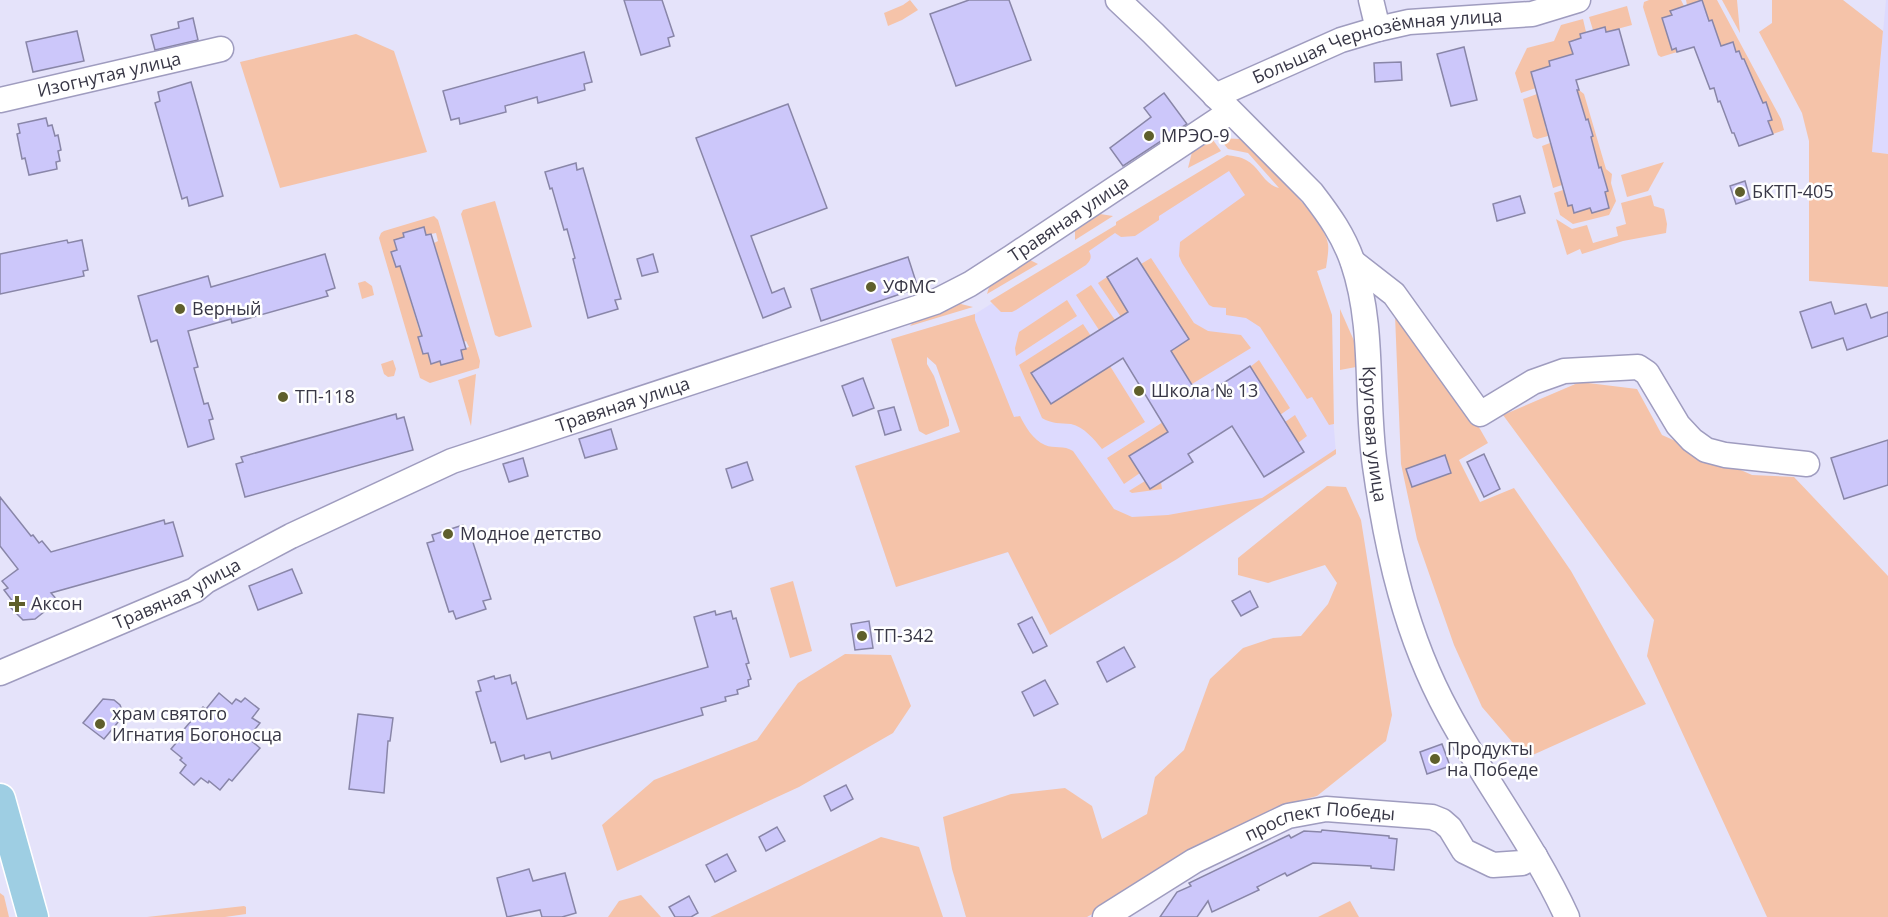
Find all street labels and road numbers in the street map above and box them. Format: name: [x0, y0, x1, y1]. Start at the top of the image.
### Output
street label: Большая Чернозёмная улица: [1248, 3, 1503, 89]
street label: Изогнутая улица: [35, 46, 183, 102]
street label: Травяная улица: [1004, 170, 1133, 267]
street label: Круговая улица: [1358, 365, 1393, 504]
street label: Травяная улица: [553, 371, 693, 437]
street label: Травяная улица: [109, 552, 244, 634]
street label: проспект Победы: [1240, 796, 1396, 846]

